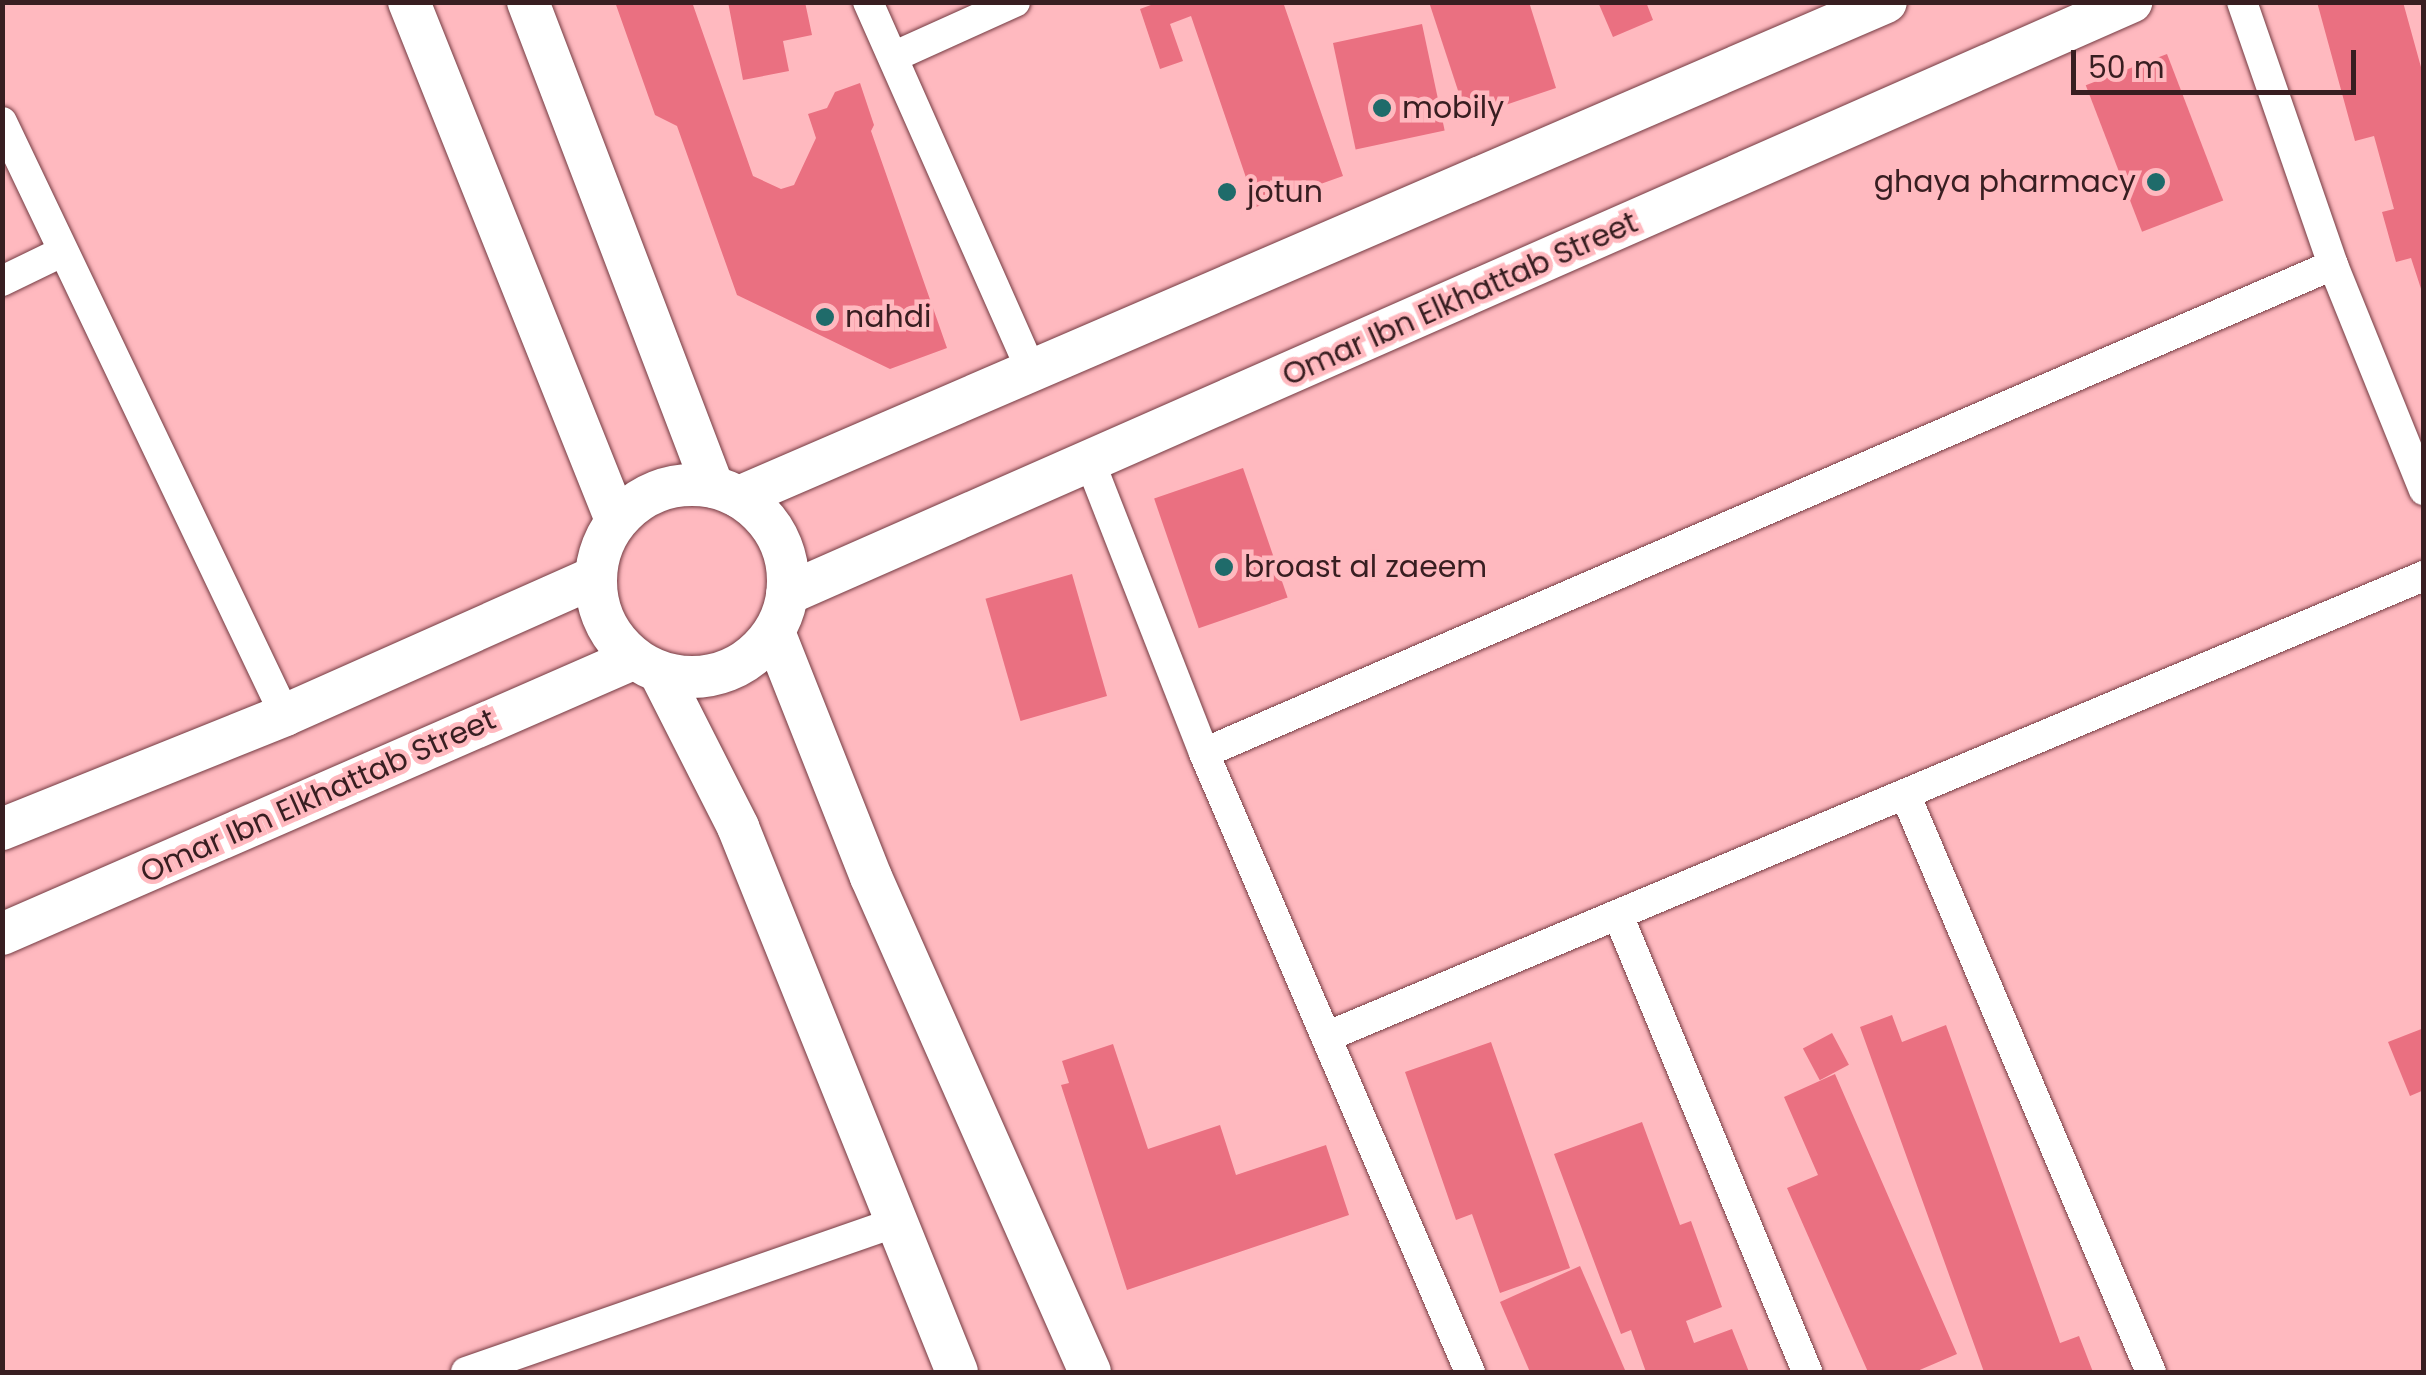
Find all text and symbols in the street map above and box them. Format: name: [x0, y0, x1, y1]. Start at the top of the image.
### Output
scale bar: [2076, 30, 2361, 92]
text: 50 m: [2088, 46, 2165, 89]
place label: mobily: [1402, 90, 1504, 126]
marker: mobily: [1371, 97, 1393, 119]
place label: ghaya pharmacy: [1874, 164, 2136, 200]
marker: ghaya pharmacy: [2145, 171, 2167, 193]
place label: jotun: [1247, 174, 1323, 210]
marker: jotun: [1216, 181, 1238, 203]
street label: Omar Ibn Elkhattab Street: [1277, 204, 1643, 394]
place label: nahdi: [845, 299, 931, 335]
marker: nahdi: [814, 306, 836, 328]
place label: broast al zaeem: [1244, 549, 1487, 585]
marker: broast al zaeem: [1213, 556, 1235, 578]
street label: Omar Ibn Elkhattab Street: [135, 701, 501, 891]

